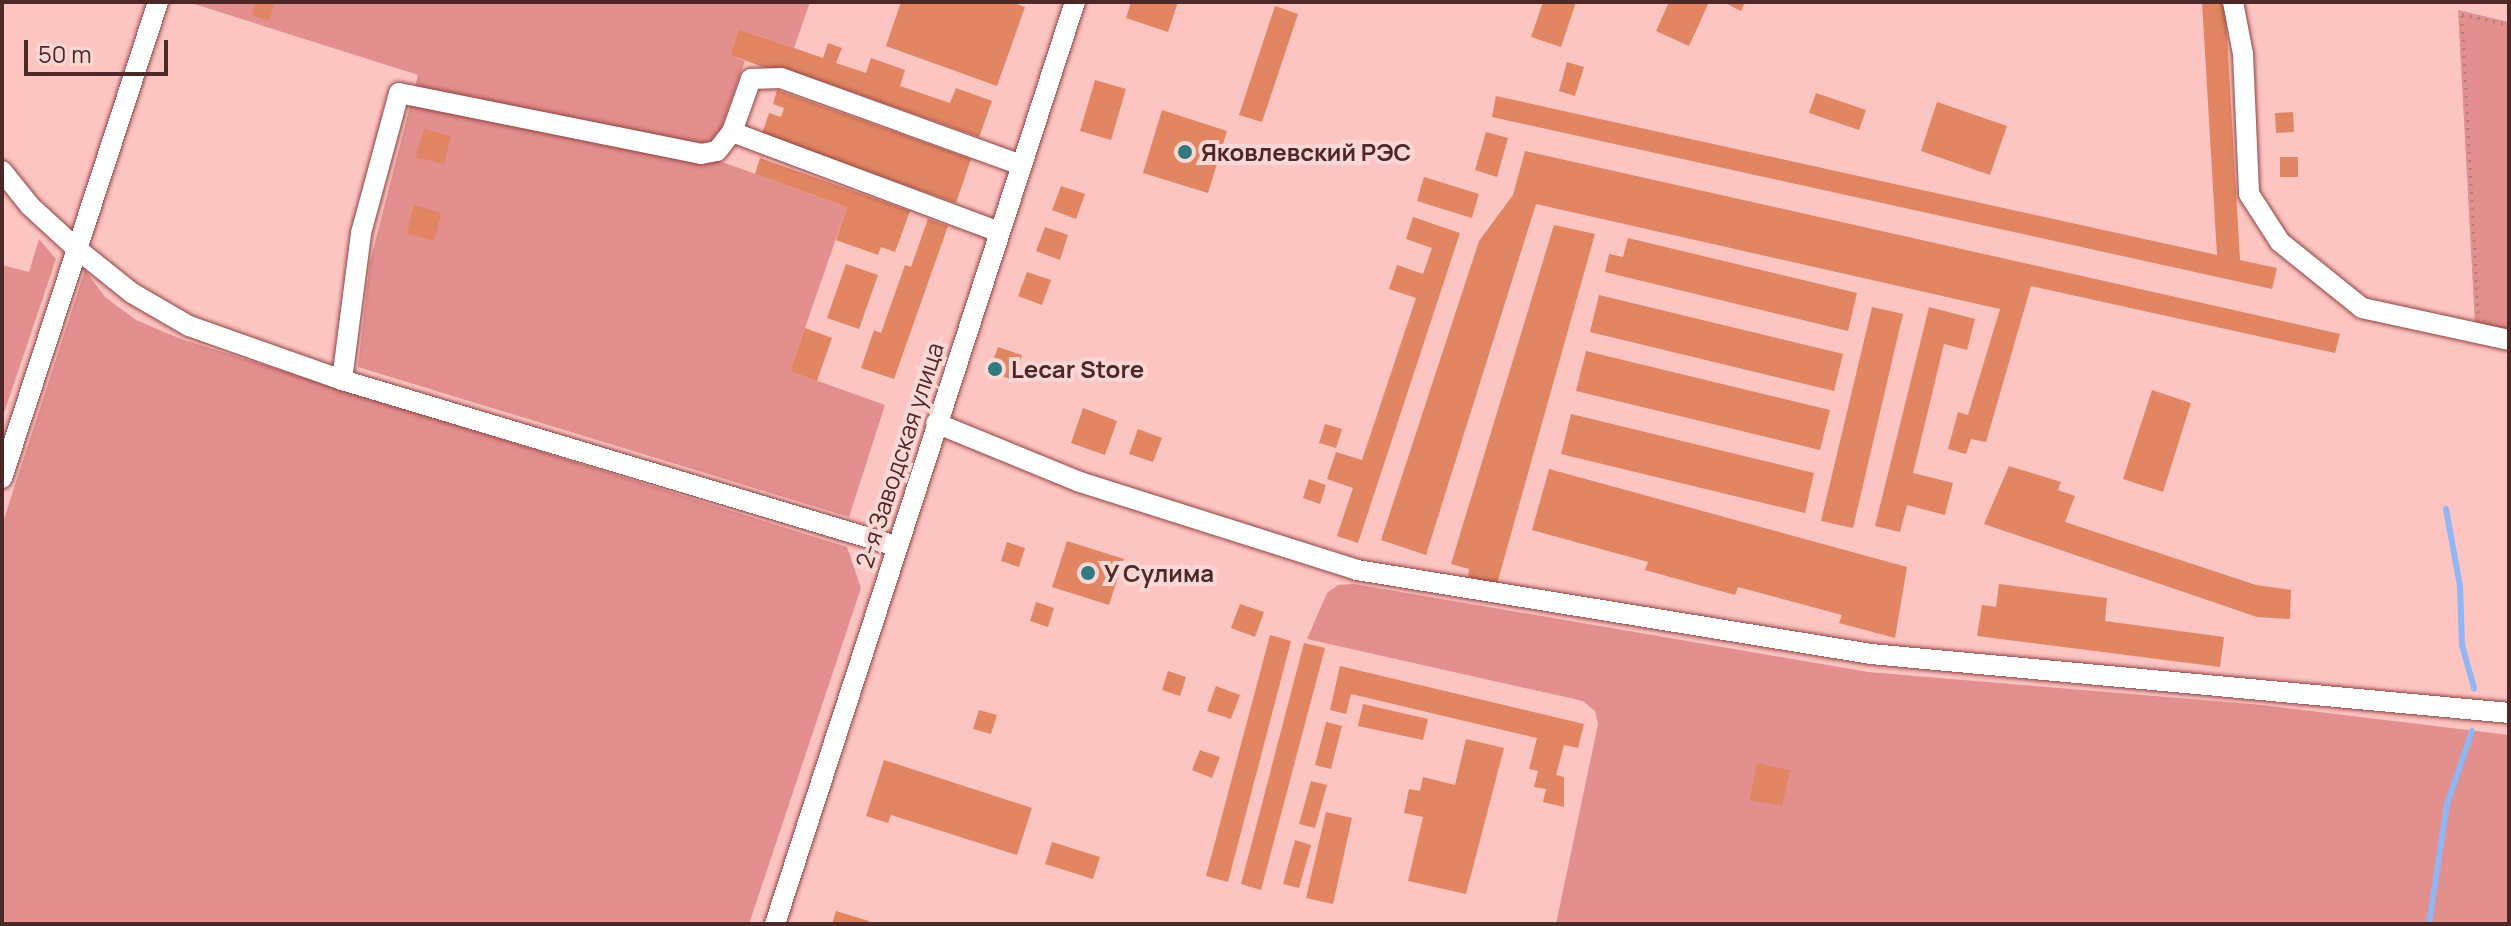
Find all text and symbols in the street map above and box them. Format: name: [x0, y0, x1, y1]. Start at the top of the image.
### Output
scale bar: [28, 24, 172, 74]
text: 50 m: [38, 37, 92, 70]
place label: Яковлевский РЭС: [1201, 138, 1411, 166]
marker: Яковлевский РЭС: [1176, 143, 1194, 161]
street label: 2-я Заводская улица: [849, 339, 949, 571]
place label: Lecar Store: [1011, 355, 1144, 383]
marker: Lecar Store: [986, 360, 1004, 378]
place label: У Сулима: [1104, 559, 1215, 587]
marker: У Сулима: [1079, 564, 1097, 582]

